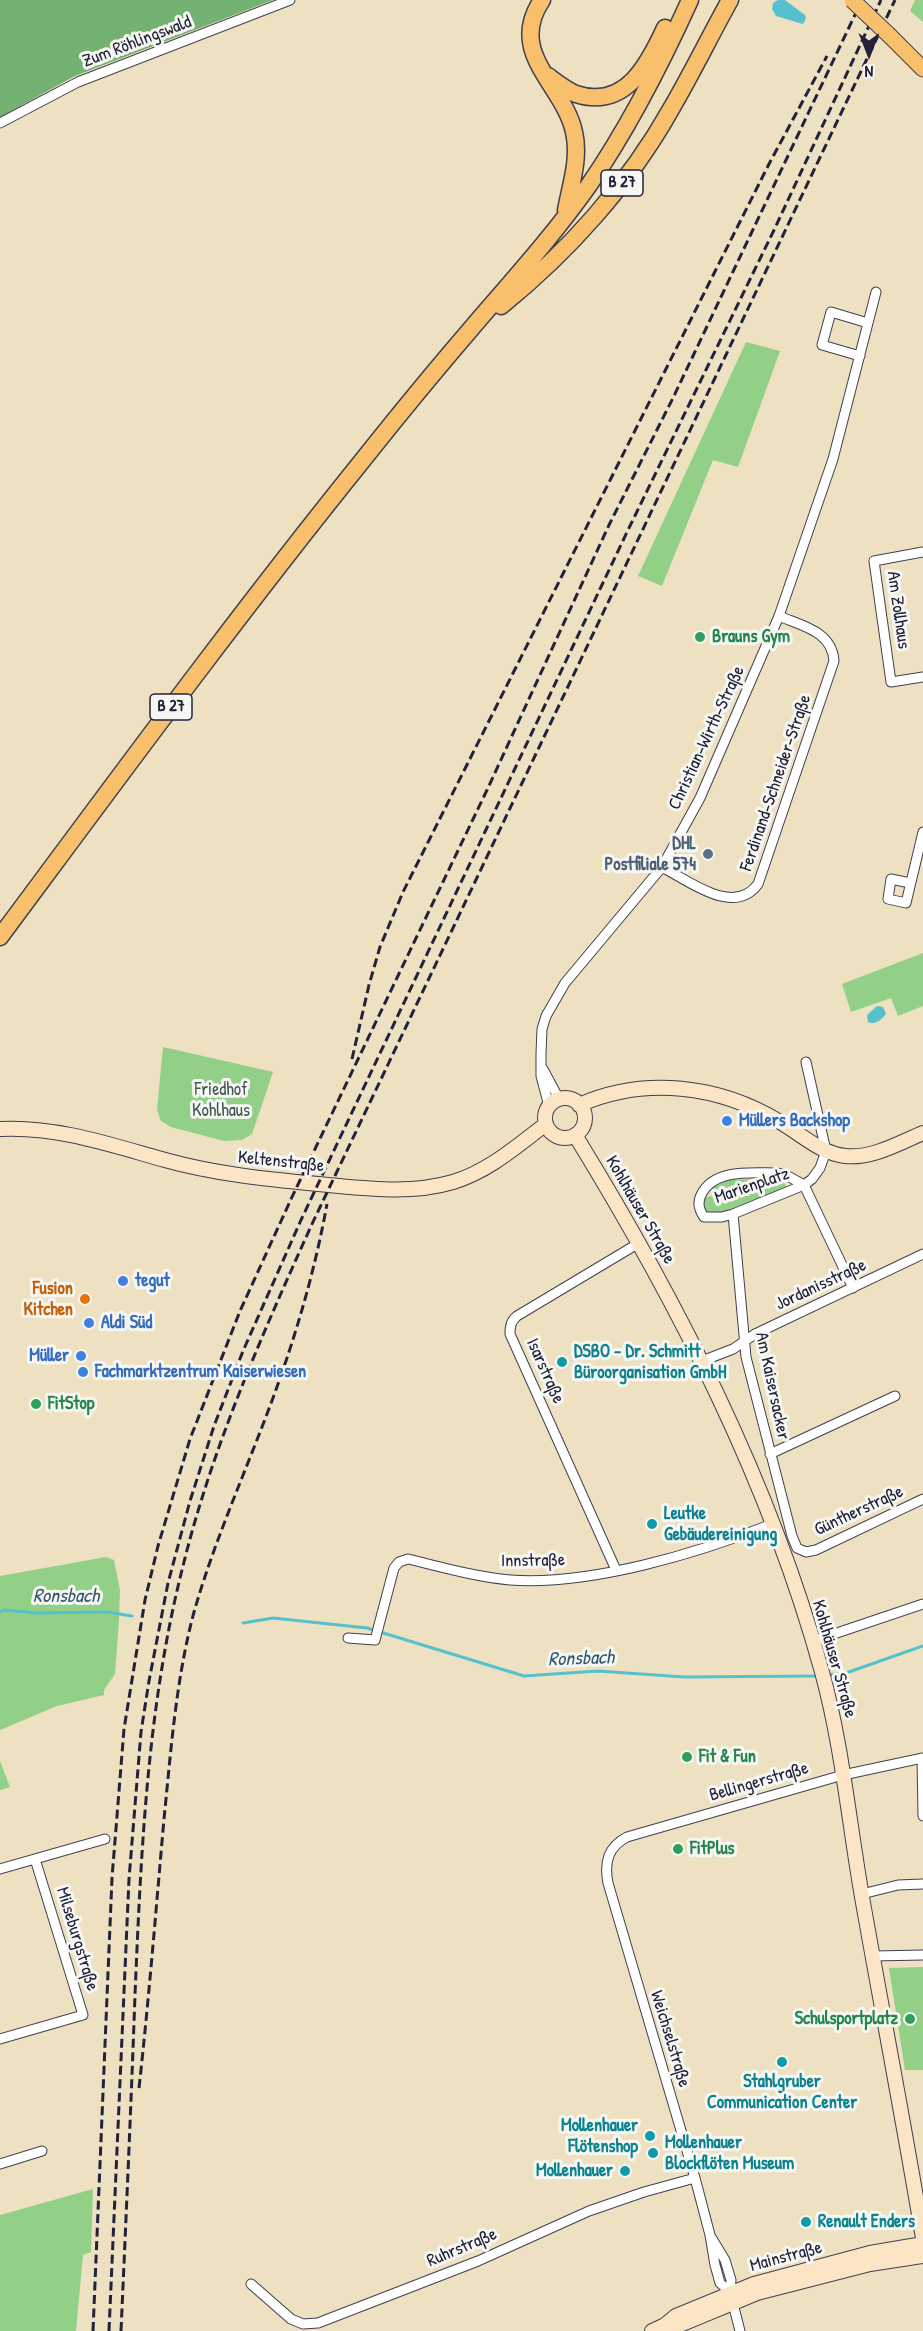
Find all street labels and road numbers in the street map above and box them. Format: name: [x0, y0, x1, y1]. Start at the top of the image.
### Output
street label: Zum Röhlingswald: [80, 11, 194, 73]
road number: B 27: [601, 170, 643, 196]
street label: Am Zollhaus: [882, 570, 914, 650]
street label: Christian-Wirth-Straße: [664, 663, 750, 813]
street label: Ferdinand-Schneider-Straße: [736, 692, 816, 874]
road number: B 27: [150, 694, 192, 720]
street label: Keltenstraße: [237, 1147, 325, 1177]
street label: Kohlhäuser Straße: [600, 1152, 680, 1268]
street label: Marienplatz: [712, 1163, 792, 1209]
street label: Jordanisstraße: [772, 1255, 870, 1315]
street label: Am Kaisersacker: [750, 1330, 794, 1442]
street label: Isarstraße: [521, 1335, 569, 1407]
street label: Güntherstraße: [811, 1481, 907, 1541]
street label: Innstraße: [501, 1550, 565, 1572]
street label: Kohlhäuser Straße: [807, 1598, 861, 1720]
street label: Bellingerstraße: [707, 1758, 811, 1806]
street label: Milseburgstraße: [51, 1885, 103, 1993]
street label: Weichselstraße: [645, 1988, 695, 2090]
street label: Ruhrstraße: [424, 2224, 500, 2272]
street label: Mainstraße: [748, 2237, 824, 2277]

